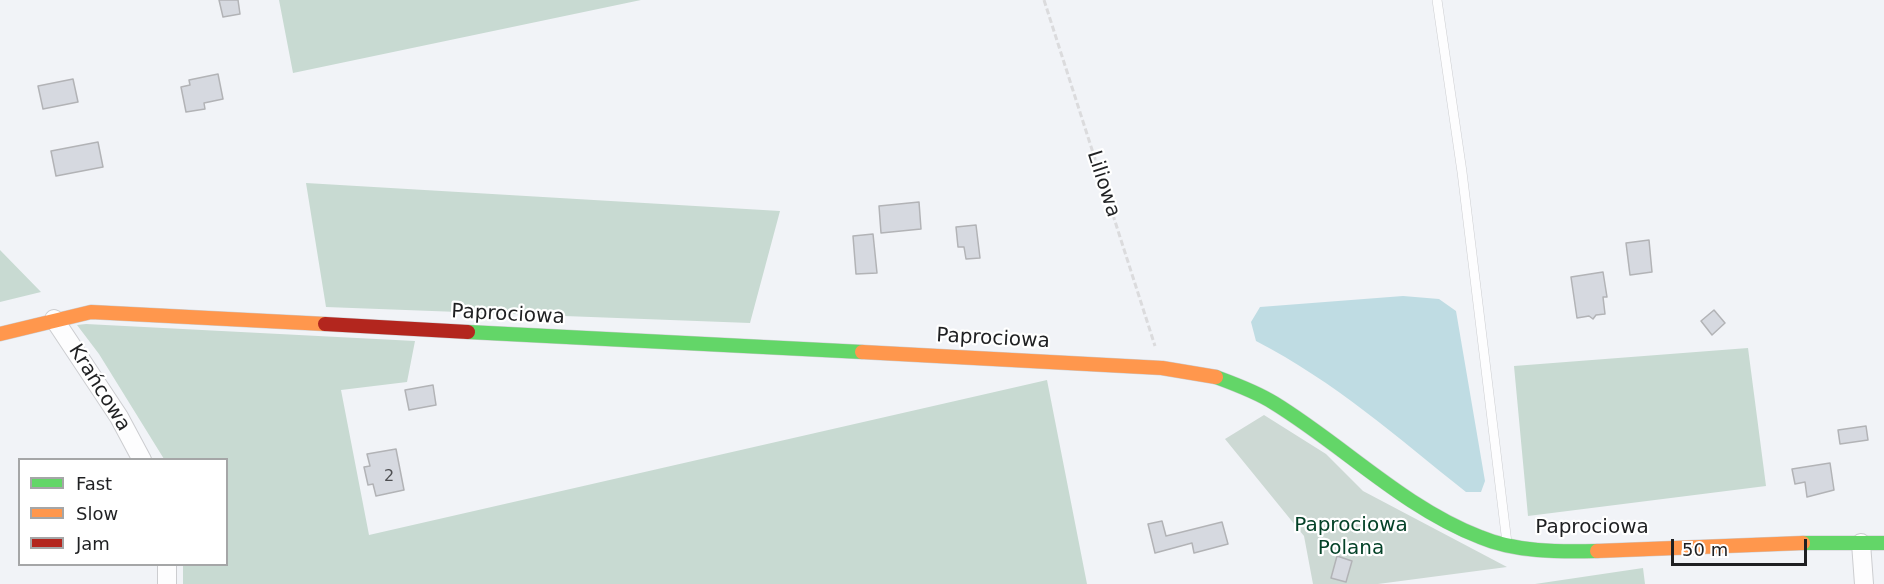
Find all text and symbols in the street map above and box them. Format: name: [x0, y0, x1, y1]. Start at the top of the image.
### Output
street label: Liliowa: [1081, 148, 1125, 220]
street label: Paprociowa: [451, 300, 565, 330]
street label: Paprociowa: [936, 324, 1050, 354]
street label: Krańcowa: [63, 340, 135, 436]
legend: [18, 458, 228, 566]
house number: 2: [384, 467, 394, 487]
text: Fast: [76, 473, 112, 494]
text: Slow: [76, 503, 118, 524]
park label: Paprociowa Polana: [1294, 514, 1408, 561]
street label: Paprociowa: [1535, 516, 1649, 540]
scale bar: [1674, 527, 1810, 565]
text: Jam: [76, 533, 110, 554]
text: 50 m: [1682, 539, 1728, 560]

